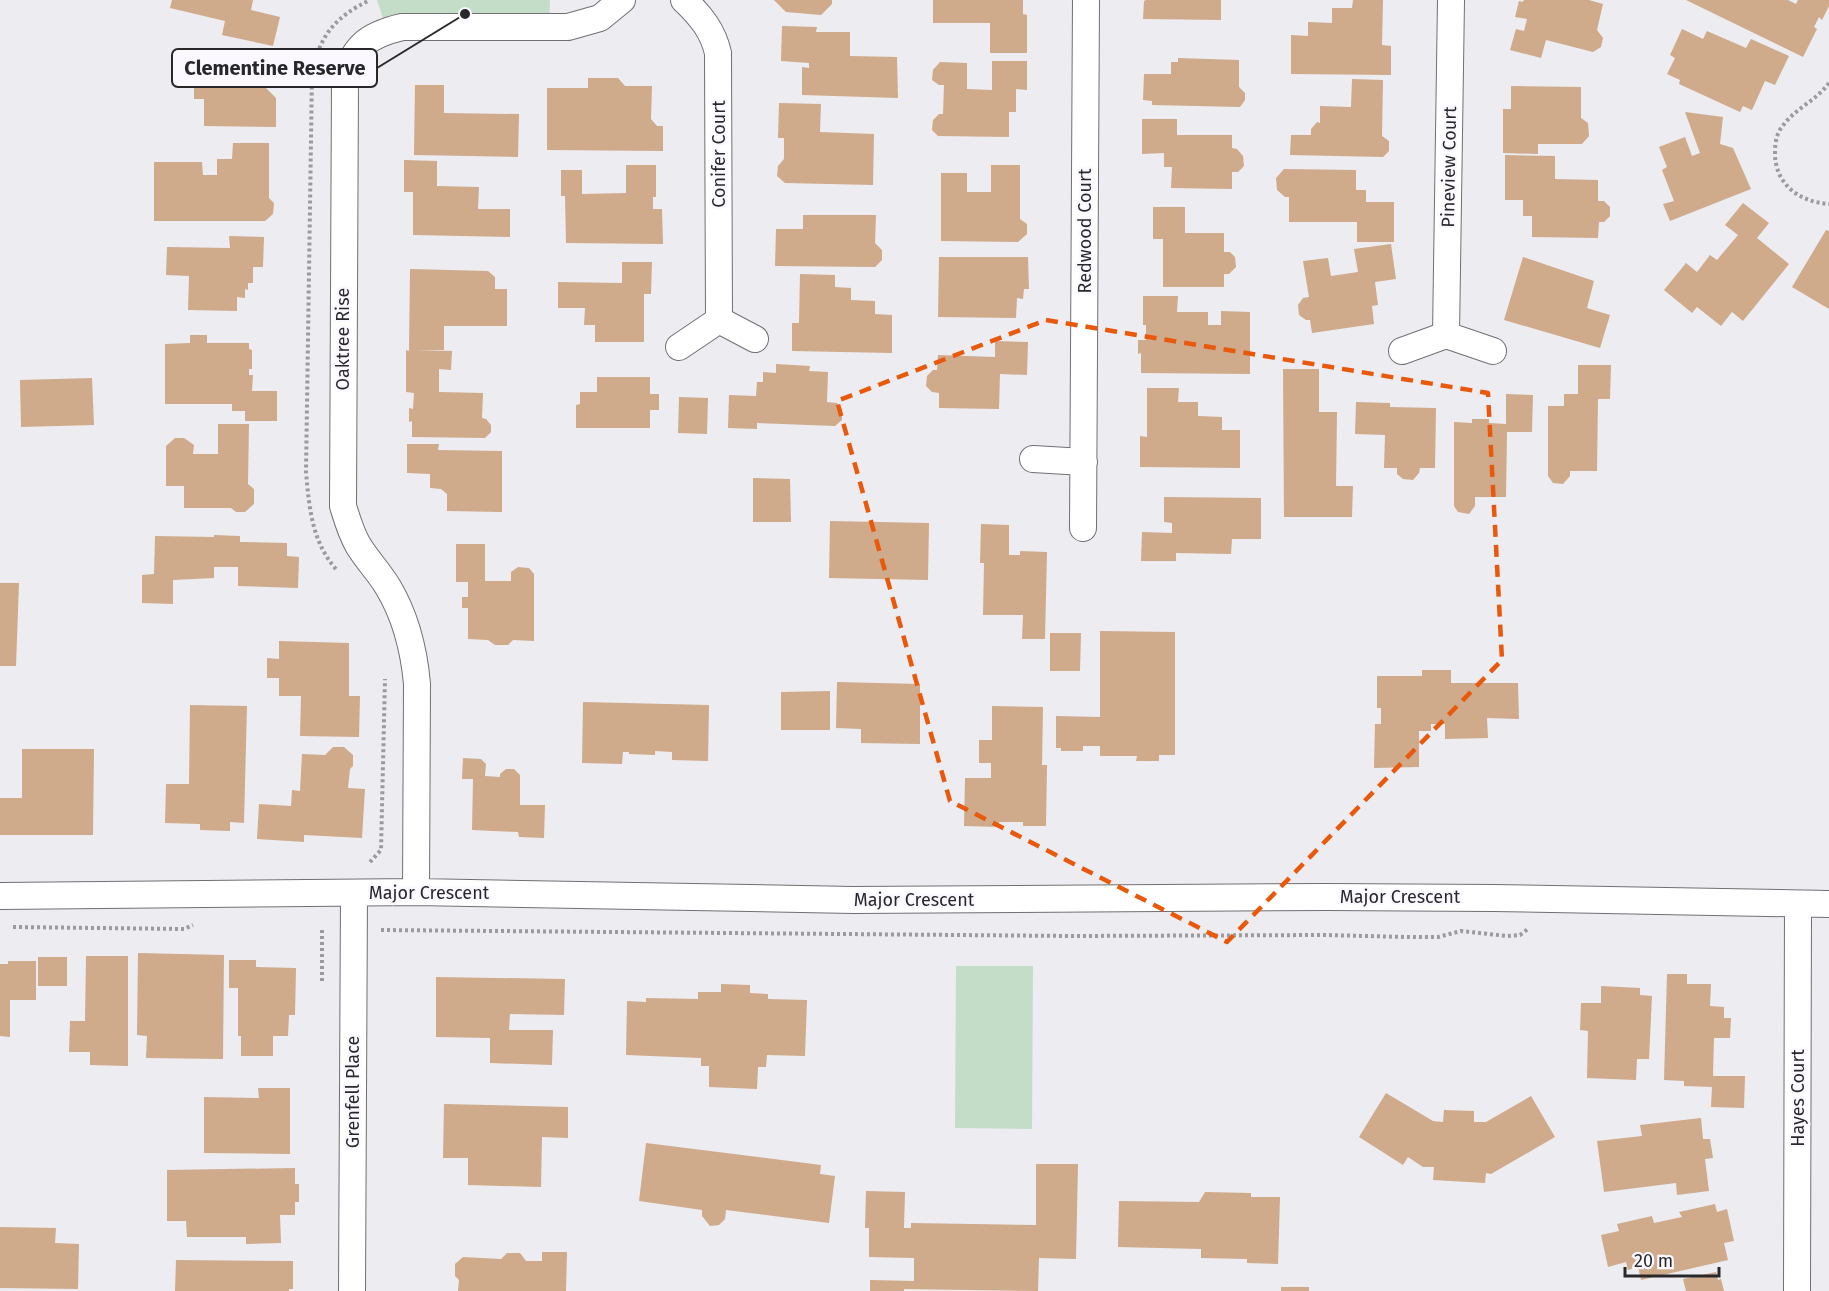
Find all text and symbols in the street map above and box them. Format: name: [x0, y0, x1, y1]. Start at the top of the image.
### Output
callout: Clementine Reserve: [172, 49, 377, 87]
text: Clementine Reserve: [184, 56, 366, 80]
street label: Conifer Court: [708, 100, 730, 208]
street label: Pineview Court: [1437, 106, 1461, 228]
street label: Redwood Court: [1074, 168, 1096, 293]
street label: Oaktree Rise: [332, 288, 354, 390]
street label: Major Crescent: [369, 882, 490, 904]
street label: Major Crescent: [1340, 886, 1461, 908]
street label: Major Crescent: [854, 889, 975, 911]
street label: Grenfell Place: [342, 1036, 364, 1148]
street label: Hayes Court: [1787, 1049, 1809, 1147]
scale bar: [1625, 1240, 1720, 1278]
text: 20 m: [1634, 1250, 1673, 1272]

